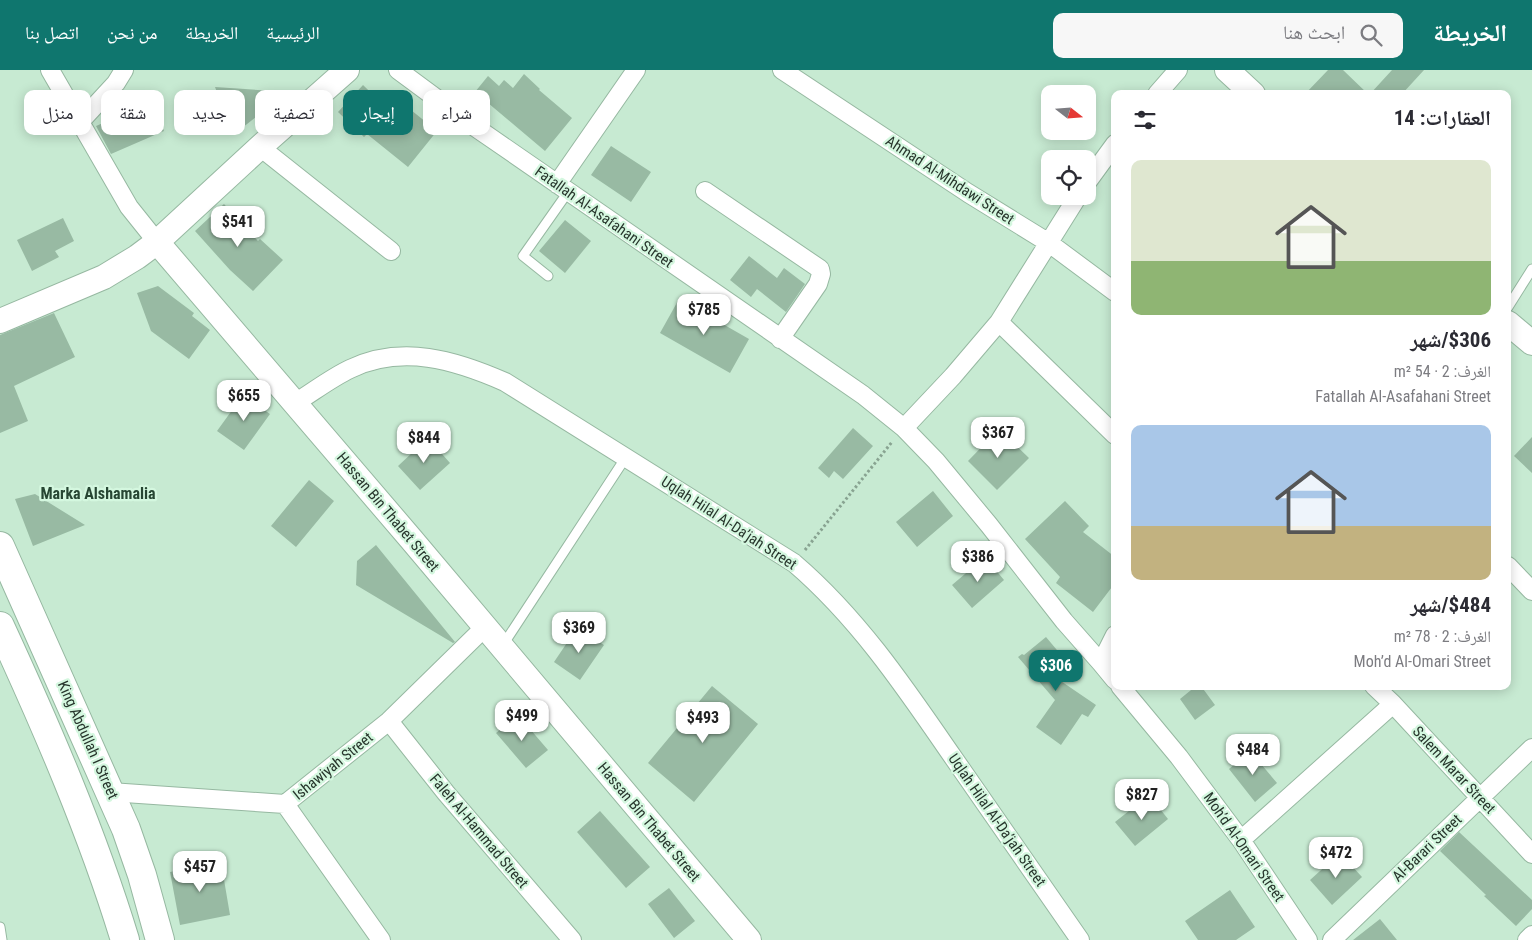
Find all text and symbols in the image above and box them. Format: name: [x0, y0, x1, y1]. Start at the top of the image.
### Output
search box: [1053, 13, 1403, 58]
text: الخريطة: [1433, 19, 1507, 47]
text: ابحث هنا: [1283, 21, 1345, 44]
icon: search: [1357, 21, 1385, 49]
text: اتصل بنا: [25, 22, 79, 43]
text: من نحن: [107, 22, 157, 43]
text: الخريطة: [185, 22, 238, 43]
text: الرئيسية: [266, 22, 320, 43]
north arrow: [1041, 85, 1096, 140]
map controls: [1041, 85, 1096, 205]
chip: منزل: [24, 90, 91, 135]
chip: شقة: [101, 90, 164, 135]
chip: جديد: [174, 90, 245, 135]
chip: تصفية: [255, 90, 333, 135]
chip: إيجار: [343, 90, 413, 135]
chip: شراء: [423, 90, 490, 135]
icon: filters: [1131, 106, 1159, 134]
text: العقارات: 14: [1394, 106, 1491, 130]
street label: Ahmad Al-Mihdawi Street: [882, 132, 1018, 228]
button: locate: [1041, 150, 1096, 205]
street label: Fatallah Al-Asafahani Street: [531, 162, 677, 272]
icon: home: [1266, 192, 1356, 282]
pin: $541: [208, 206, 268, 248]
text: $541: [222, 212, 254, 231]
pin: $785: [674, 294, 734, 336]
text: $785: [688, 300, 720, 319]
text: $306/شهر: [1410, 328, 1491, 352]
text: الغرف: 2 · 54 m²: [1394, 362, 1491, 381]
pin: $655: [214, 380, 274, 422]
text: $655: [228, 386, 260, 405]
text: Fatallah Al-Asafahani Street: [1315, 387, 1491, 406]
pin: $367: [968, 416, 1028, 459]
pin: $844: [394, 422, 454, 464]
text: $367: [982, 423, 1014, 442]
text: $844: [408, 428, 440, 447]
street label: Hassan Bin Thabet Street: [333, 449, 443, 575]
icon: home: [1266, 457, 1356, 547]
street label: Uqlah Hilal Al-Da’jah Street: [658, 472, 800, 574]
district label: Marka Alshamalia: [40, 484, 156, 503]
pin: $386: [948, 540, 1008, 583]
text: $386: [962, 547, 994, 566]
text: $484/شهر: [1410, 593, 1491, 617]
pin: $369: [549, 612, 609, 654]
text: $369: [563, 618, 595, 637]
text: الغرف: 2 · 78 m²: [1394, 627, 1491, 646]
pin: $306: [1026, 650, 1086, 692]
text: Moh’d Al-Omari Street: [1354, 652, 1491, 671]
text: $306: [1040, 656, 1072, 675]
street label: King Abdullah I Street: [54, 678, 122, 802]
pin: $499: [492, 700, 552, 742]
pin: $493: [673, 702, 733, 744]
text: $499: [506, 706, 538, 725]
text: $493: [687, 708, 719, 727]
street label: Salem Marar Street: [1409, 722, 1499, 818]
street label: Ishawiyah Street: [289, 728, 377, 804]
pin: $484: [1223, 734, 1283, 776]
text: $484: [1237, 740, 1269, 759]
street label: Uqlah Hilal Al-Da’jah Street: [944, 750, 1050, 890]
street label: Hassan Bin Thabet Street: [594, 759, 704, 885]
street label: Faleh Al-Hammad Street: [426, 770, 532, 892]
pin: $827: [1112, 778, 1172, 821]
text: $827: [1126, 785, 1158, 804]
street label: Moh’d Al-Omari Street: [1200, 789, 1288, 905]
street label: Al-Barari Street: [1389, 811, 1465, 885]
pin: $472: [1306, 836, 1366, 879]
text: $472: [1320, 843, 1352, 862]
pin: $457: [170, 850, 230, 893]
text: $457: [184, 857, 216, 876]

